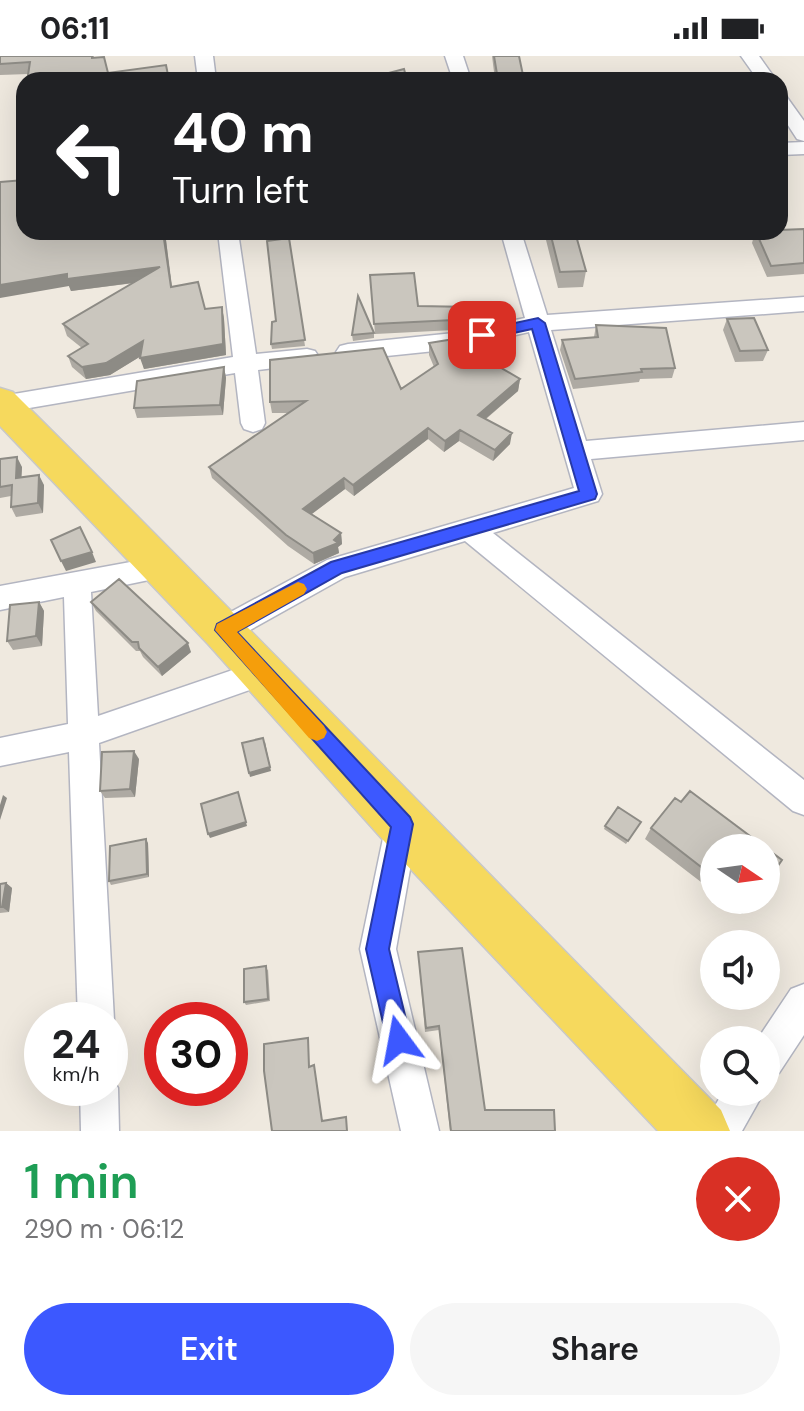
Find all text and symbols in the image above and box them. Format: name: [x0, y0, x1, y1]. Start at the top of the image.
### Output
text: 06:11: [40, 9, 110, 48]
text: 40 m: [172, 96, 314, 169]
icon: left: [40, 104, 144, 208]
text: Turn left: [172, 167, 309, 214]
pin: [448, 301, 516, 369]
icon: arrive: [460, 313, 504, 357]
north arrow: [700, 834, 780, 914]
map controls: [700, 834, 780, 1106]
button: sound: [700, 930, 780, 1010]
position arrow: [357, 998, 441, 1082]
speed limit sign: 30: [144, 1002, 248, 1106]
text: 24: [52, 1018, 100, 1070]
button: search: [700, 1026, 780, 1106]
text: km/h: [52, 1061, 100, 1087]
text: 1 min: [24, 1150, 139, 1213]
button: close: [696, 1157, 780, 1241]
text: 290 m · 06:12: [24, 1212, 184, 1246]
button: Exit: [24, 1303, 394, 1395]
button: Share: [410, 1303, 780, 1395]

